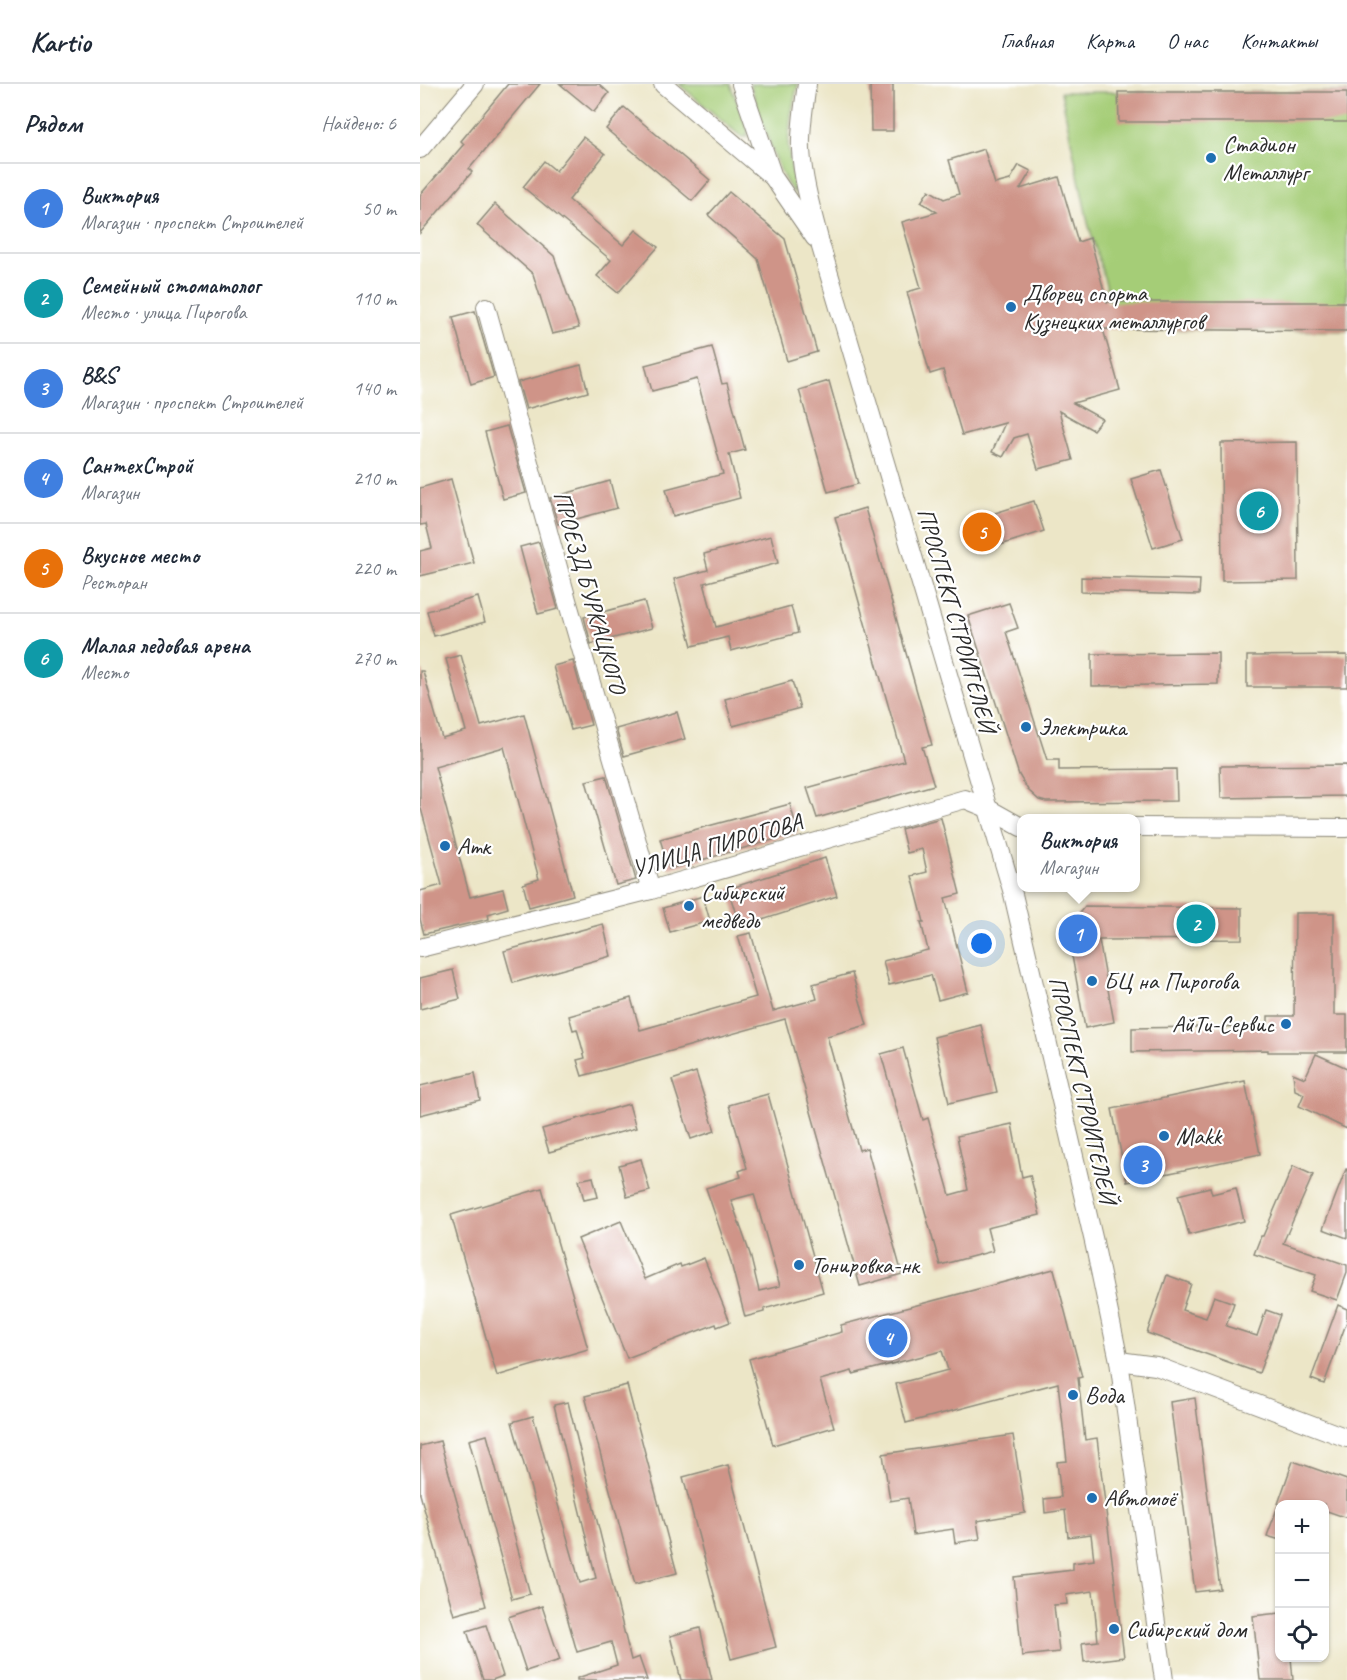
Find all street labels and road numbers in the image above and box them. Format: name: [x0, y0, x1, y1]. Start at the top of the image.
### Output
street label: ПРОЕЗД БУРКАЦКОГО: [547, 487, 634, 700]
street label: ПРОСПЕКТ СТРОИТЕЛЕЙ: [911, 504, 1004, 739]
street label: УЛИЦА ПИРОГОВА: [628, 806, 806, 884]
street label: ПРОСПЕКТ СТРОИТЕЛЕЙ: [1042, 974, 1125, 1210]

